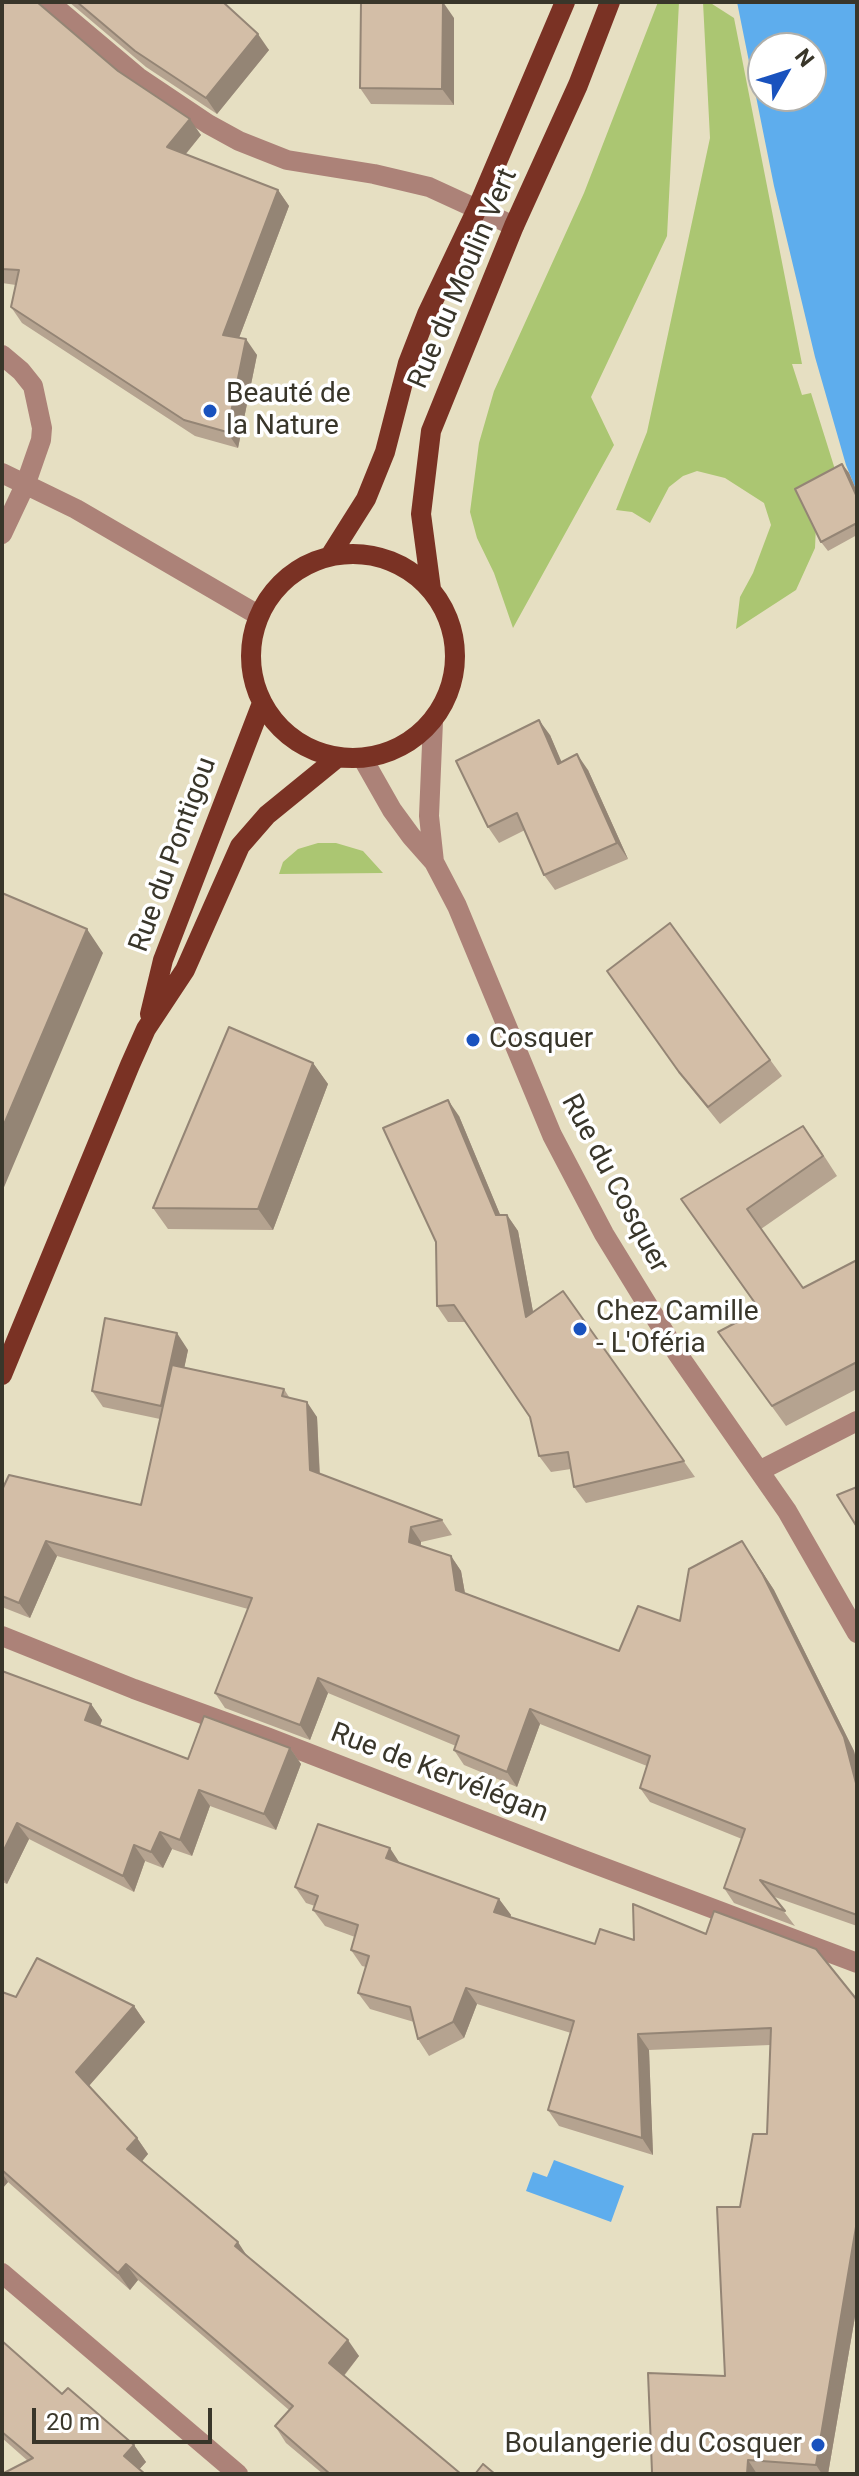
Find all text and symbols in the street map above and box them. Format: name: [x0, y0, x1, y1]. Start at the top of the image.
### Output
north arrow: [747, 32, 827, 112]
text: N: [790, 44, 819, 72]
street label: Rue du Moulin Vert: [402, 164, 526, 394]
place label: Beauté de la Nature: [226, 378, 351, 444]
marker: Beauté de la Nature: [201, 402, 219, 420]
street label: Rue du Pontigou: [123, 753, 225, 957]
place label: Cosquer: [489, 1023, 593, 1057]
marker: Cosquer: [464, 1031, 482, 1049]
street label: Rue du Cosquer: [553, 1089, 675, 1279]
place label: Chez Camille - L'Oféria: [596, 1296, 759, 1362]
marker: Chez Camille - L'Oféria: [571, 1320, 589, 1338]
street label: Rue de Kervélégan: [326, 1717, 552, 1831]
scale bar: [36, 2392, 216, 2442]
text: 20 m: [46, 2408, 100, 2436]
place label: Boulangerie du Cosquer: [504, 2428, 802, 2462]
marker: Boulangerie du Cosquer: [809, 2436, 827, 2454]

